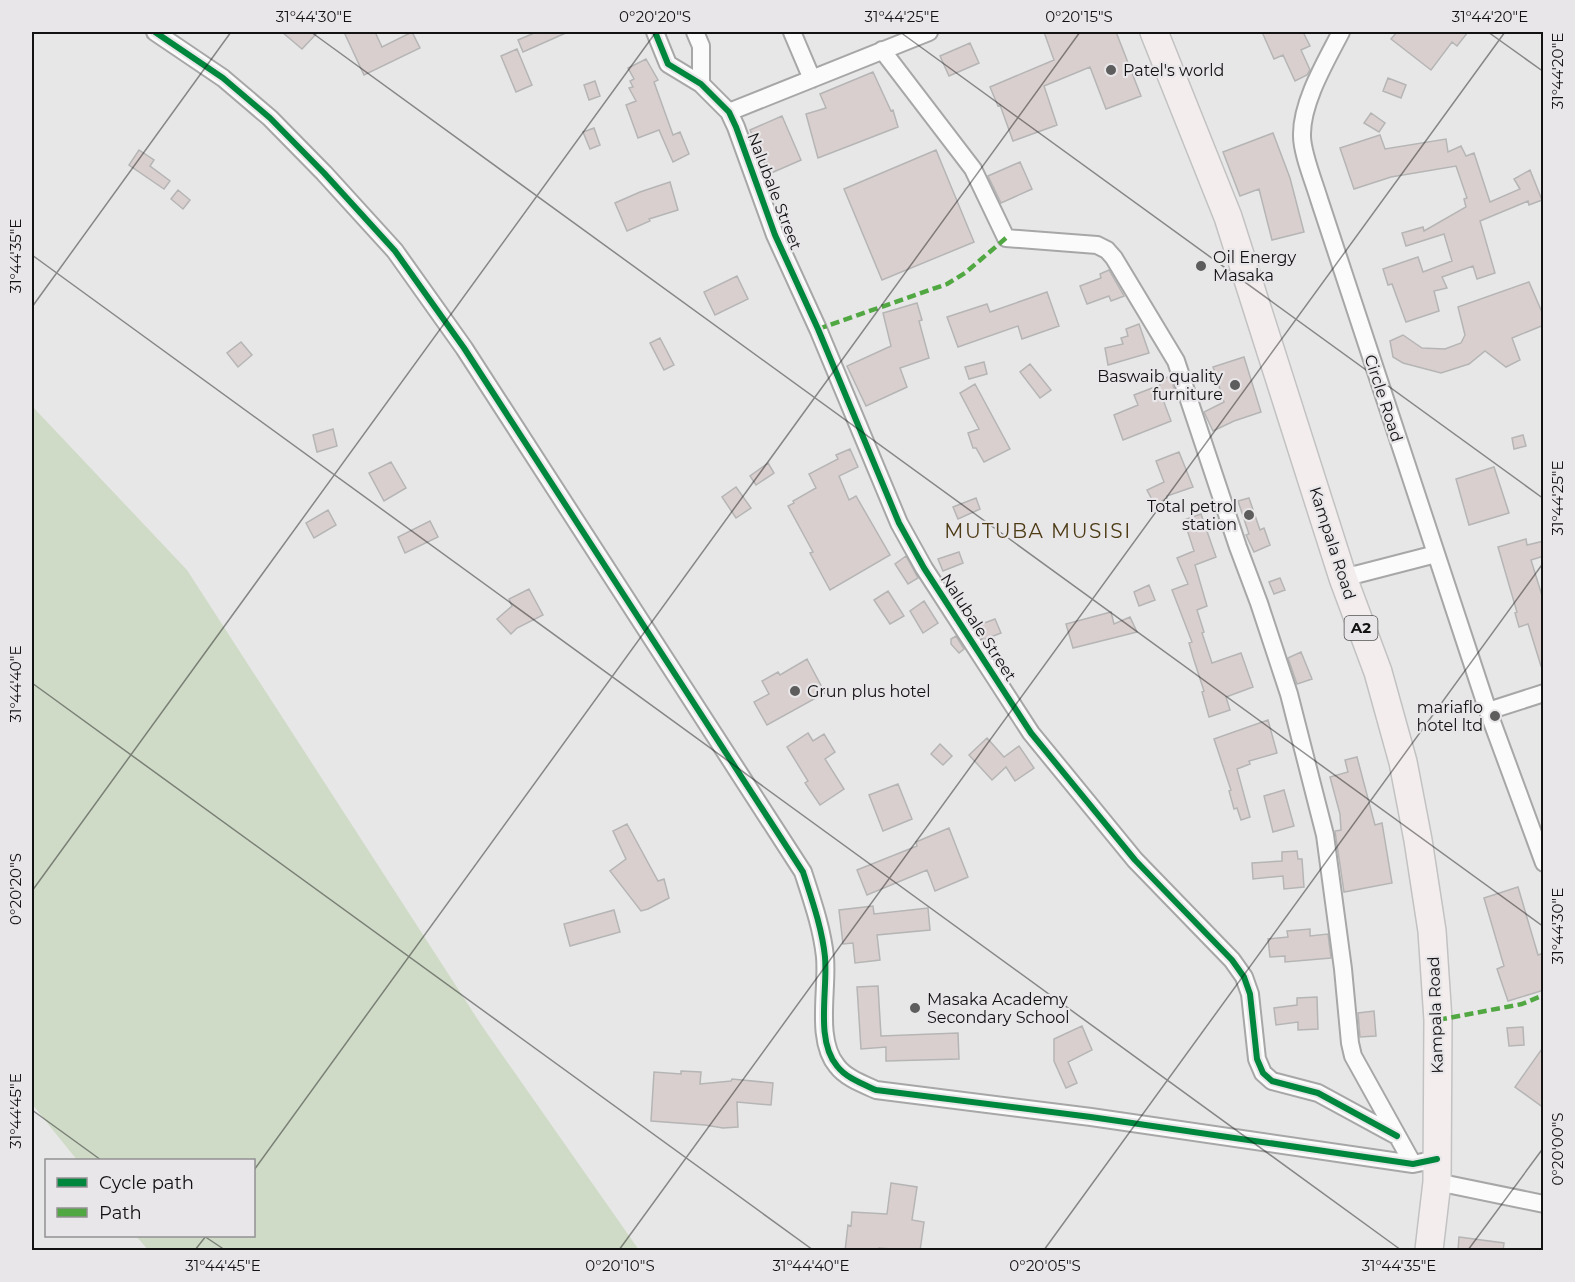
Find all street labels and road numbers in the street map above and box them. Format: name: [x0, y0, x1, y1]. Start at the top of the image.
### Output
street label: Nalubale Street: [743, 130, 806, 253]
street label: Circle Road: [1360, 352, 1407, 444]
street label: Kampala Road: [1305, 484, 1360, 602]
street label: Nalubale Street: [937, 570, 1021, 685]
road number: A2: [1344, 616, 1378, 640]
street label: Kampala Road: [1424, 956, 1447, 1074]

